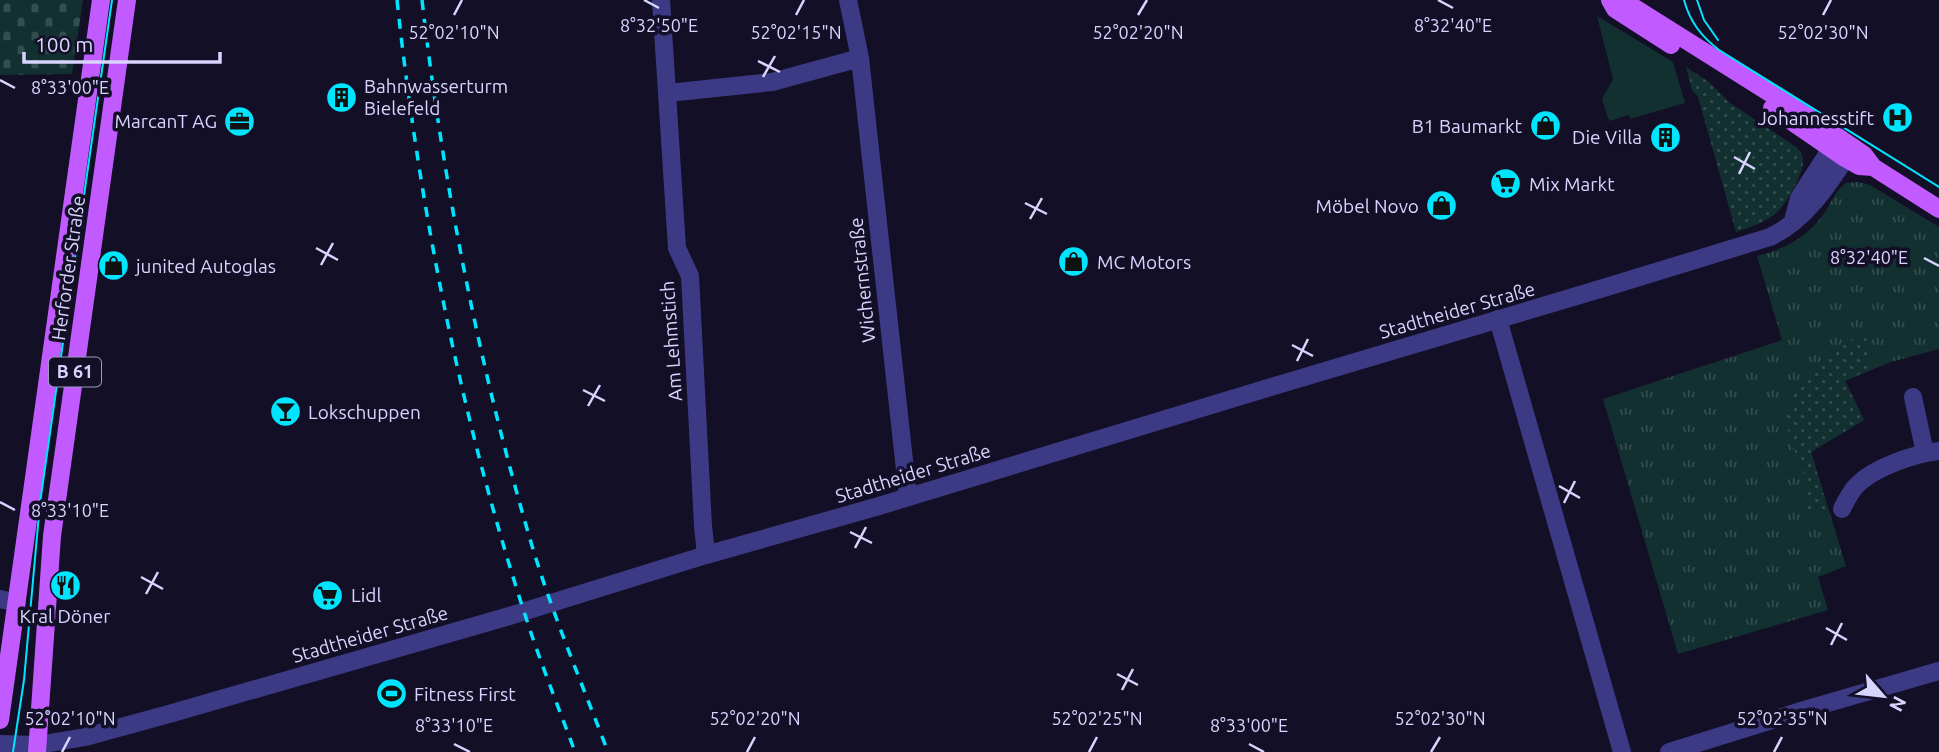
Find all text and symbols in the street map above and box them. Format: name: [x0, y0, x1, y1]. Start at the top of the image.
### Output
text: 8°32'50"E: [620, 15, 698, 35]
text: 8°32'40"E: [1414, 15, 1492, 35]
scale bar: [24, 21, 220, 65]
text: 52°02'10"N: [408, 22, 500, 42]
text: 52°02'15"N: [750, 22, 842, 42]
text: 52°02'20"N: [1092, 22, 1184, 42]
text: 52°02'30"N: [1777, 22, 1869, 42]
text: 100 m: [35, 32, 93, 56]
place label: Bahnwasserturm Bielefeld: [364, 75, 508, 119]
text: 8°33'00"E: [31, 77, 109, 97]
building icon: Bahnwasserturm Bielefeld: [324, 80, 358, 114]
hospital icon: Johannesstift: [1880, 101, 1914, 135]
office icon: MarcanT AG: [223, 104, 257, 138]
place label: Johannesstift: [1757, 107, 1875, 129]
shop icon: B1 Baumarkt: [1528, 109, 1562, 143]
place label: MarcanT AG: [114, 110, 217, 132]
place label: B1 Baumarkt: [1412, 115, 1523, 137]
building icon: Die Villa: [1648, 120, 1682, 154]
place label: Die Villa: [1572, 126, 1642, 148]
supermarket icon: Mix Markt: [1489, 167, 1523, 201]
place label: Mix Markt: [1529, 173, 1615, 195]
shop icon: Möbel Novo: [1425, 189, 1459, 223]
street label: Herforder Straße: [47, 194, 89, 342]
place label: Möbel Novo: [1315, 195, 1419, 217]
street label: Wichernstraße: [845, 216, 879, 344]
shop icon: MC Motors: [1057, 245, 1091, 279]
text: 8°32'40"E: [1830, 247, 1908, 267]
shop icon: junited Autoglas: [96, 249, 130, 283]
place label: MC Motors: [1097, 251, 1191, 273]
place label: junited Autoglas: [134, 255, 276, 277]
street label: Stadtheider Straße: [1377, 277, 1537, 343]
street label: Am Lehmstich: [656, 280, 686, 402]
road number: B 61: [49, 358, 101, 386]
bar icon: Lokschuppen: [268, 395, 302, 429]
place label: Lokschuppen: [308, 401, 421, 423]
street label: Stadtheider Straße: [833, 439, 993, 507]
text: 8°33'10"E: [31, 500, 109, 520]
restaurant icon: Kral Döner: [48, 568, 82, 602]
supermarket icon: Lidl: [311, 578, 345, 612]
place label: Lidl: [351, 584, 381, 606]
street label: Stadtheider Straße: [290, 601, 450, 667]
place label: Kral Döner: [20, 605, 110, 627]
north arrow: [1848, 661, 1918, 731]
sports icon: Fitness First: [374, 677, 408, 711]
place label: Fitness First: [414, 683, 516, 705]
text: N: [1885, 693, 1911, 715]
text: 52°02'10"N: [24, 708, 116, 728]
text: 52°02'20"N: [709, 708, 801, 728]
text: 52°02'25"N: [1051, 708, 1143, 728]
text: 52°02'30"N: [1394, 708, 1486, 728]
text: 52°02'35"N: [1736, 708, 1828, 728]
text: 8°33'10"E: [415, 715, 493, 735]
text: 8°33'00"E: [1210, 715, 1288, 735]

